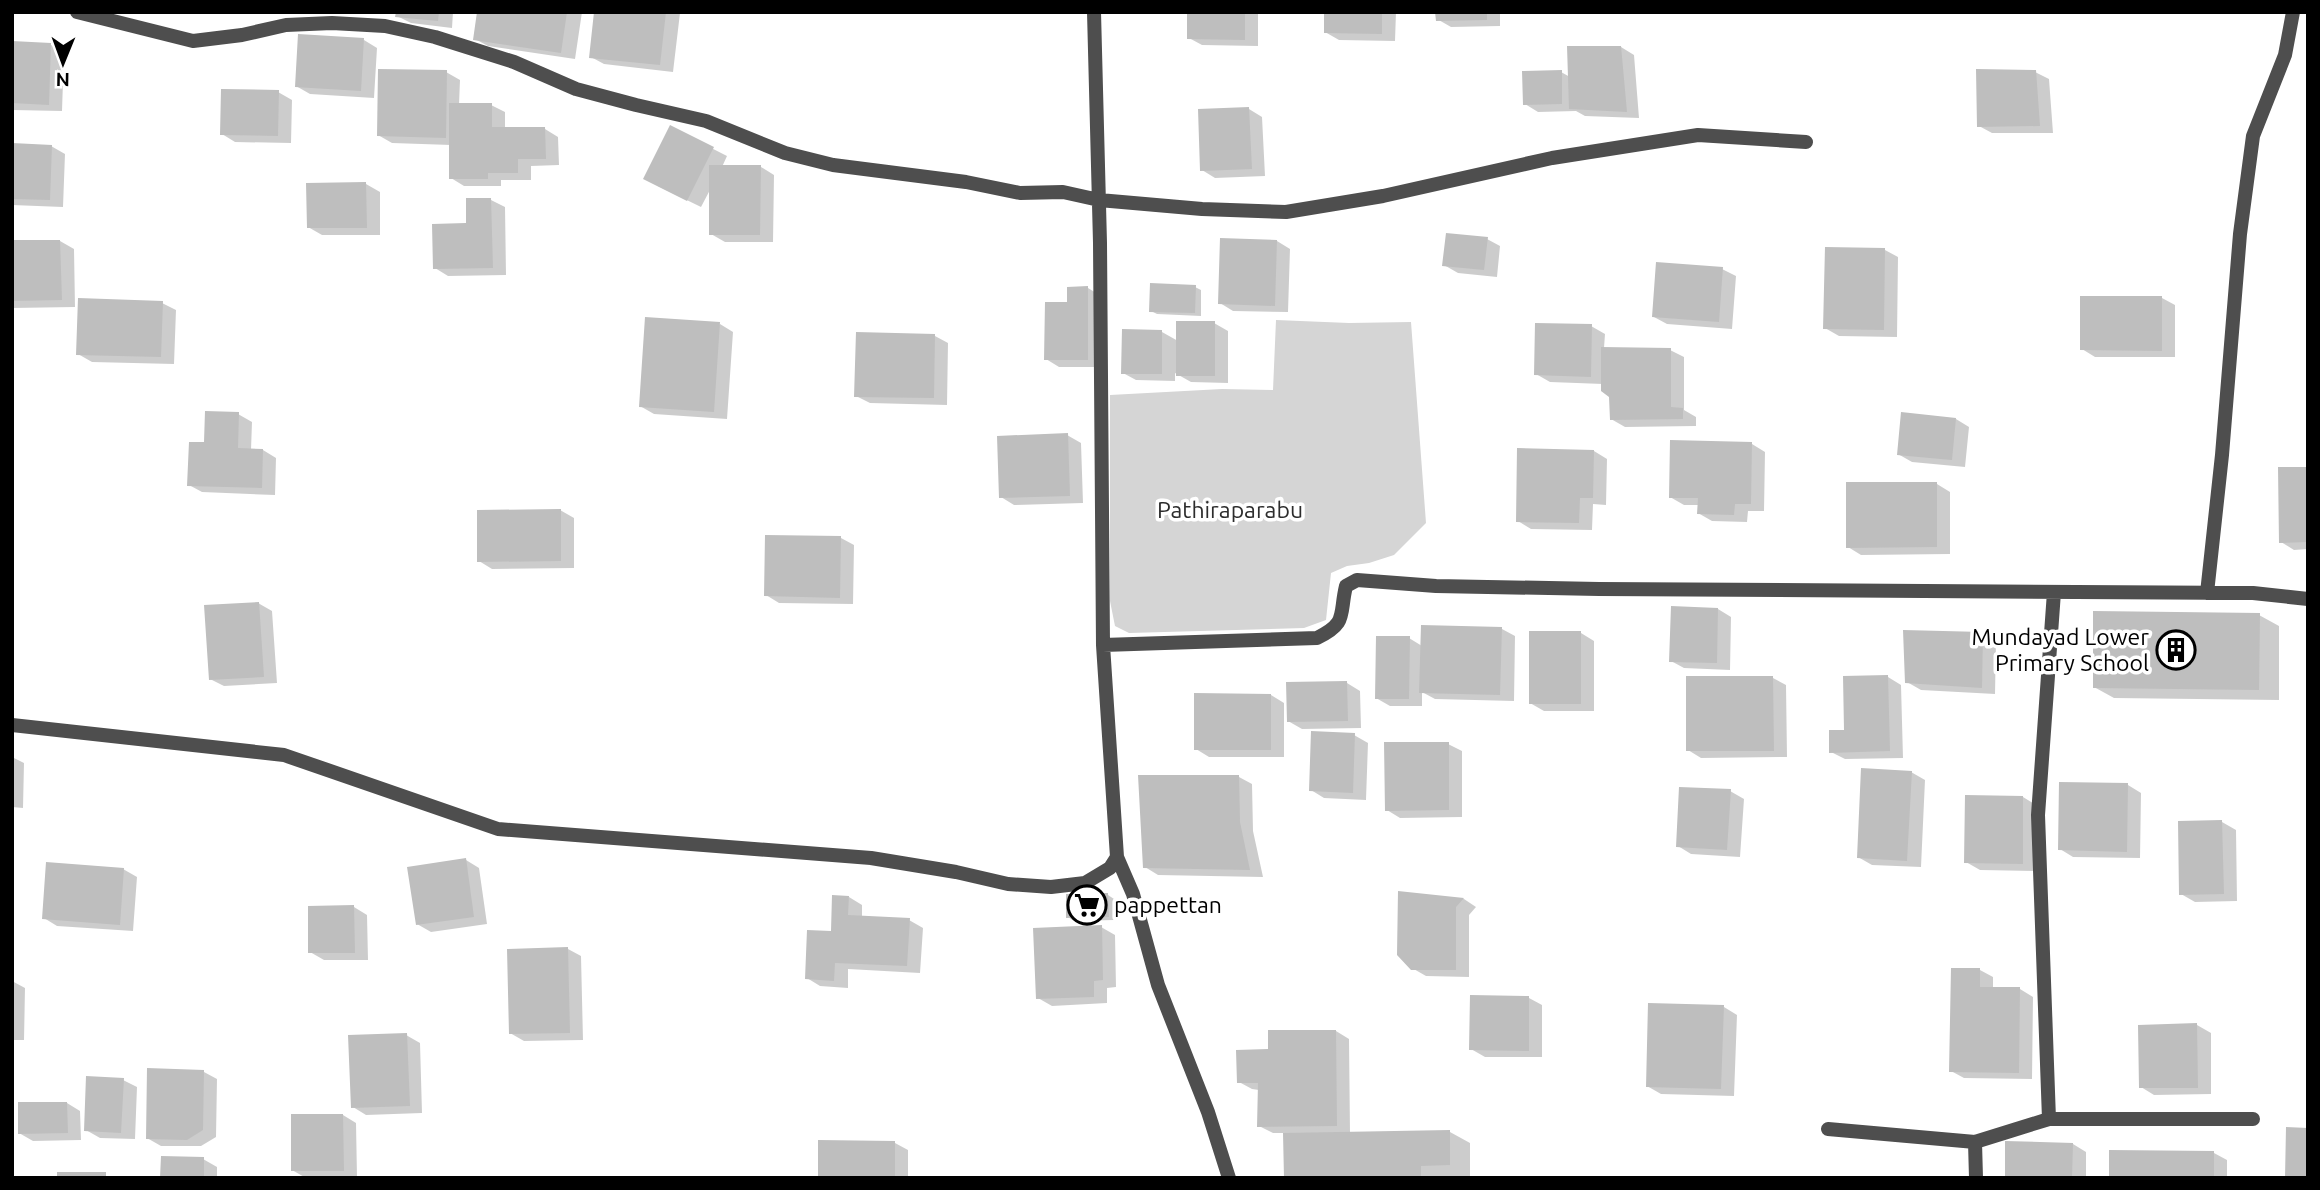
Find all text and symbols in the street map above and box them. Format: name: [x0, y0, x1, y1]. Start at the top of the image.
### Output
north arrow: [28, 28, 98, 98]
text: N: [55, 69, 70, 91]
park label: Pathiraparabu: [1157, 497, 1303, 522]
place label: Mundayad Lower Primary School: [1972, 624, 2149, 675]
building icon: Mundayad Lower Primary School: [2155, 629, 2197, 671]
supermarket icon: pappettan: [1066, 884, 1108, 926]
place label: pappettan: [1114, 892, 1222, 917]

